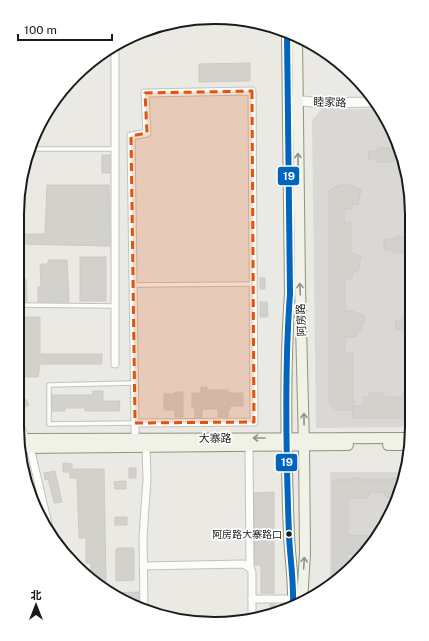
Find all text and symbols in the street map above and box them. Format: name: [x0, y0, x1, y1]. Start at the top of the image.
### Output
scale bar: [18, 16, 112, 42]
text: 100 m: [24, 23, 57, 37]
street label: 睦家路: [313, 95, 347, 109]
one-way arrow: [294, 153, 302, 166]
line badge: 19: [277, 166, 300, 186]
text: 19: [283, 170, 295, 182]
one-way arrow: [296, 283, 304, 296]
street label: 阿房路: [294, 303, 308, 337]
one-way arrow: [300, 413, 308, 426]
street label: 大寨路: [199, 432, 232, 444]
one-way arrow: [253, 434, 266, 442]
line badge: 19: [275, 453, 298, 472]
text: 19: [281, 456, 293, 468]
place label: 阿房路大寨路口: [212, 528, 282, 540]
marker: 阿房路大寨路口: [284, 529, 294, 539]
one-way arrow: [301, 557, 308, 570]
north arrow: [16, 585, 56, 625]
text: 北: [31, 589, 42, 601]

